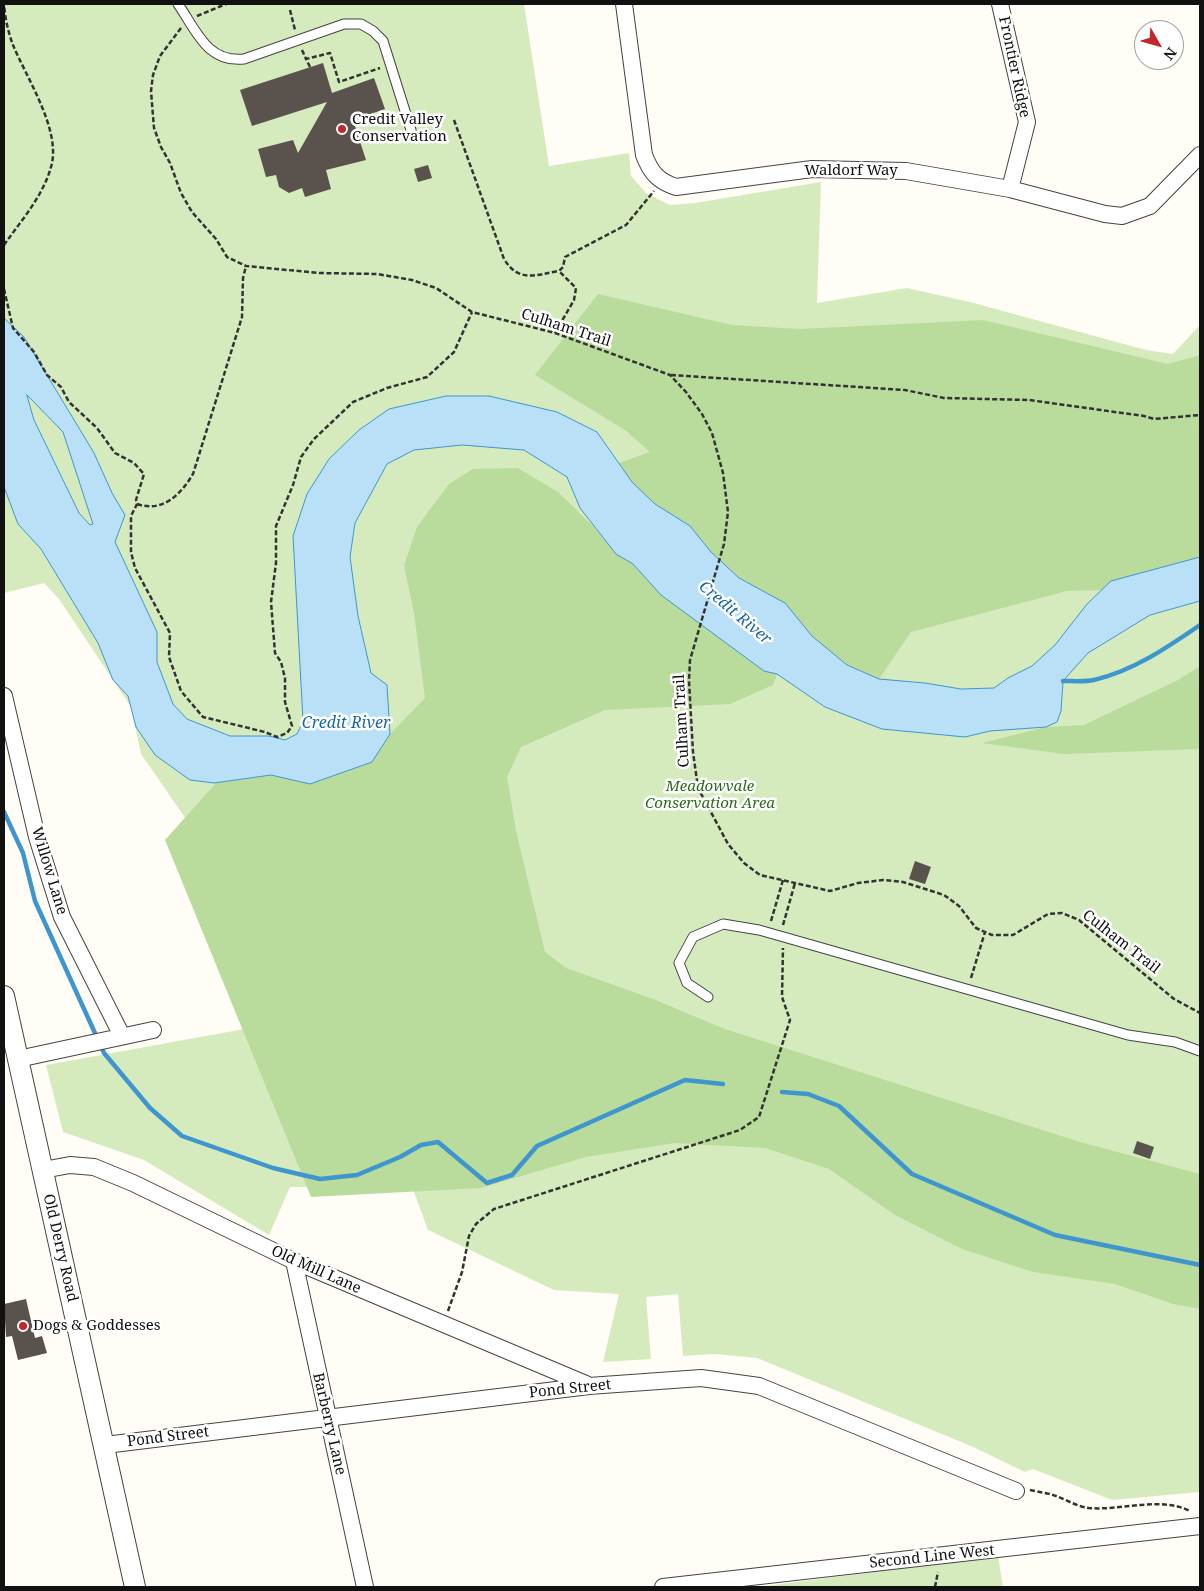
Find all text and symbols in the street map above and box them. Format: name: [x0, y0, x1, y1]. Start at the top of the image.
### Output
street label: Frontier Ridge: [994, 15, 1034, 119]
north arrow: [1134, 20, 1184, 70]
text: N: [1160, 44, 1181, 64]
place label: Credit Valley Conservation: [352, 111, 447, 146]
marker: Credit Valley Conservation: [336, 123, 348, 135]
street label: Waldorf Way: [804, 162, 898, 180]
street label: Culham Trail: [519, 305, 613, 351]
water label: Credit River: [695, 577, 775, 649]
street label: Culham Trail: [671, 674, 693, 768]
water label: Credit River: [302, 713, 390, 733]
park label: Meadowvale Conservation Area: [645, 778, 775, 813]
street label: Willow Lane: [27, 825, 71, 917]
street label: Culham Trail: [1079, 906, 1163, 978]
street label: Old Derry Road: [39, 1192, 81, 1304]
street label: Old Mill Lane: [268, 1242, 364, 1298]
place label: Dogs & Goddesses: [33, 1317, 160, 1335]
marker: Dogs & Goddesses: [17, 1320, 29, 1332]
street label: Barberry Lane: [308, 1371, 350, 1477]
street label: Pond Street: [528, 1376, 612, 1402]
street label: Pond Street: [126, 1423, 210, 1451]
street label: Second Line West: [869, 1541, 995, 1573]

